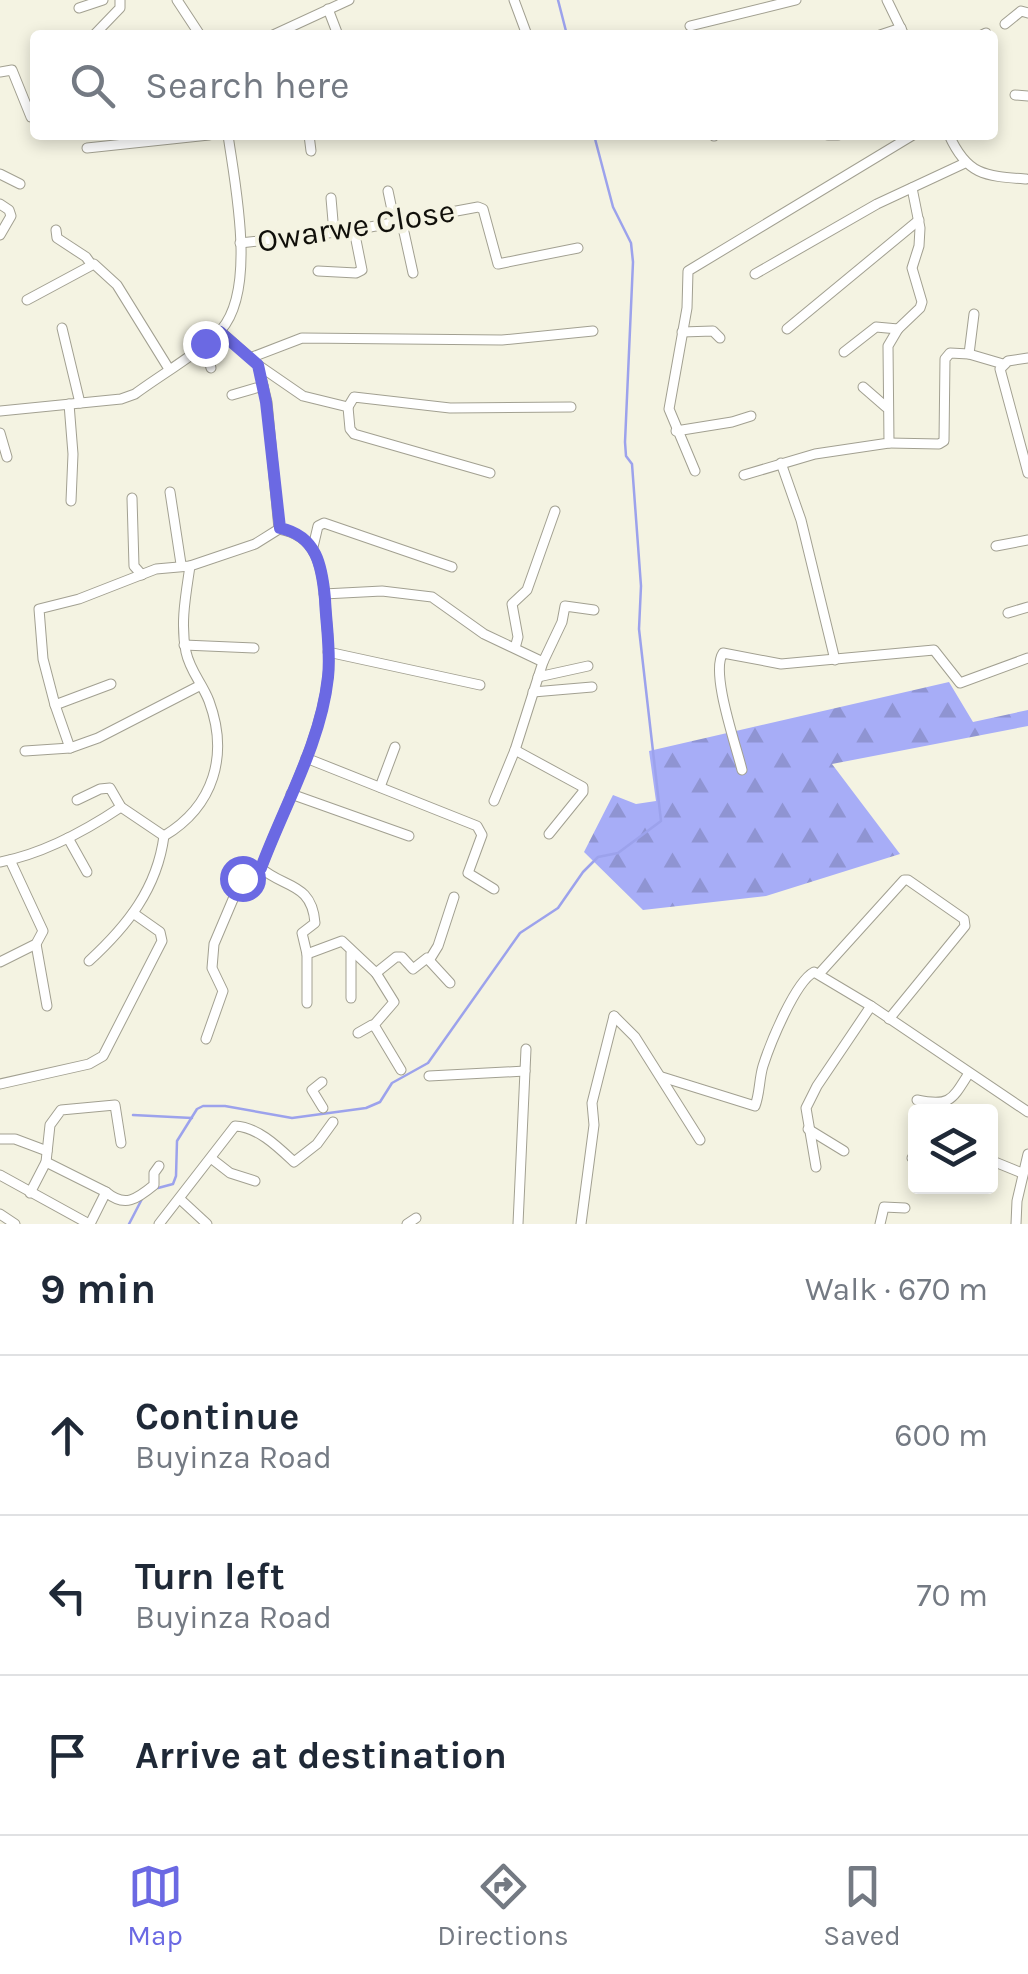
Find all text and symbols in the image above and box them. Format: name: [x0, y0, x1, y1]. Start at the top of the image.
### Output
search box: [30, 30, 998, 140]
icon: search: [65, 58, 120, 113]
text: Search here: [145, 63, 349, 108]
street label: Owarwe Close: [255, 192, 457, 260]
route end: [183, 321, 229, 367]
route start: [220, 856, 266, 902]
map controls: [908, 1104, 998, 1194]
button: layers: [908, 1104, 998, 1194]
text: 9 min: [40, 1264, 156, 1314]
text: Walk · 670 m: [805, 1271, 988, 1308]
text: Continue: [135, 1394, 299, 1439]
icon: ahead: [40, 1408, 95, 1463]
text: 600 m: [894, 1417, 988, 1454]
text: Buyinza Road: [135, 1439, 332, 1476]
text: Turn left: [135, 1554, 285, 1599]
icon: left: [40, 1568, 95, 1623]
text: 70 m: [916, 1577, 988, 1614]
text: Buyinza Road: [135, 1599, 332, 1636]
icon: arrive: [40, 1728, 95, 1783]
text: Arrive at destination: [135, 1733, 507, 1778]
tab: Map: [127, 1859, 183, 1952]
tab: Directions: [437, 1859, 569, 1952]
tab: Saved: [823, 1859, 901, 1952]

